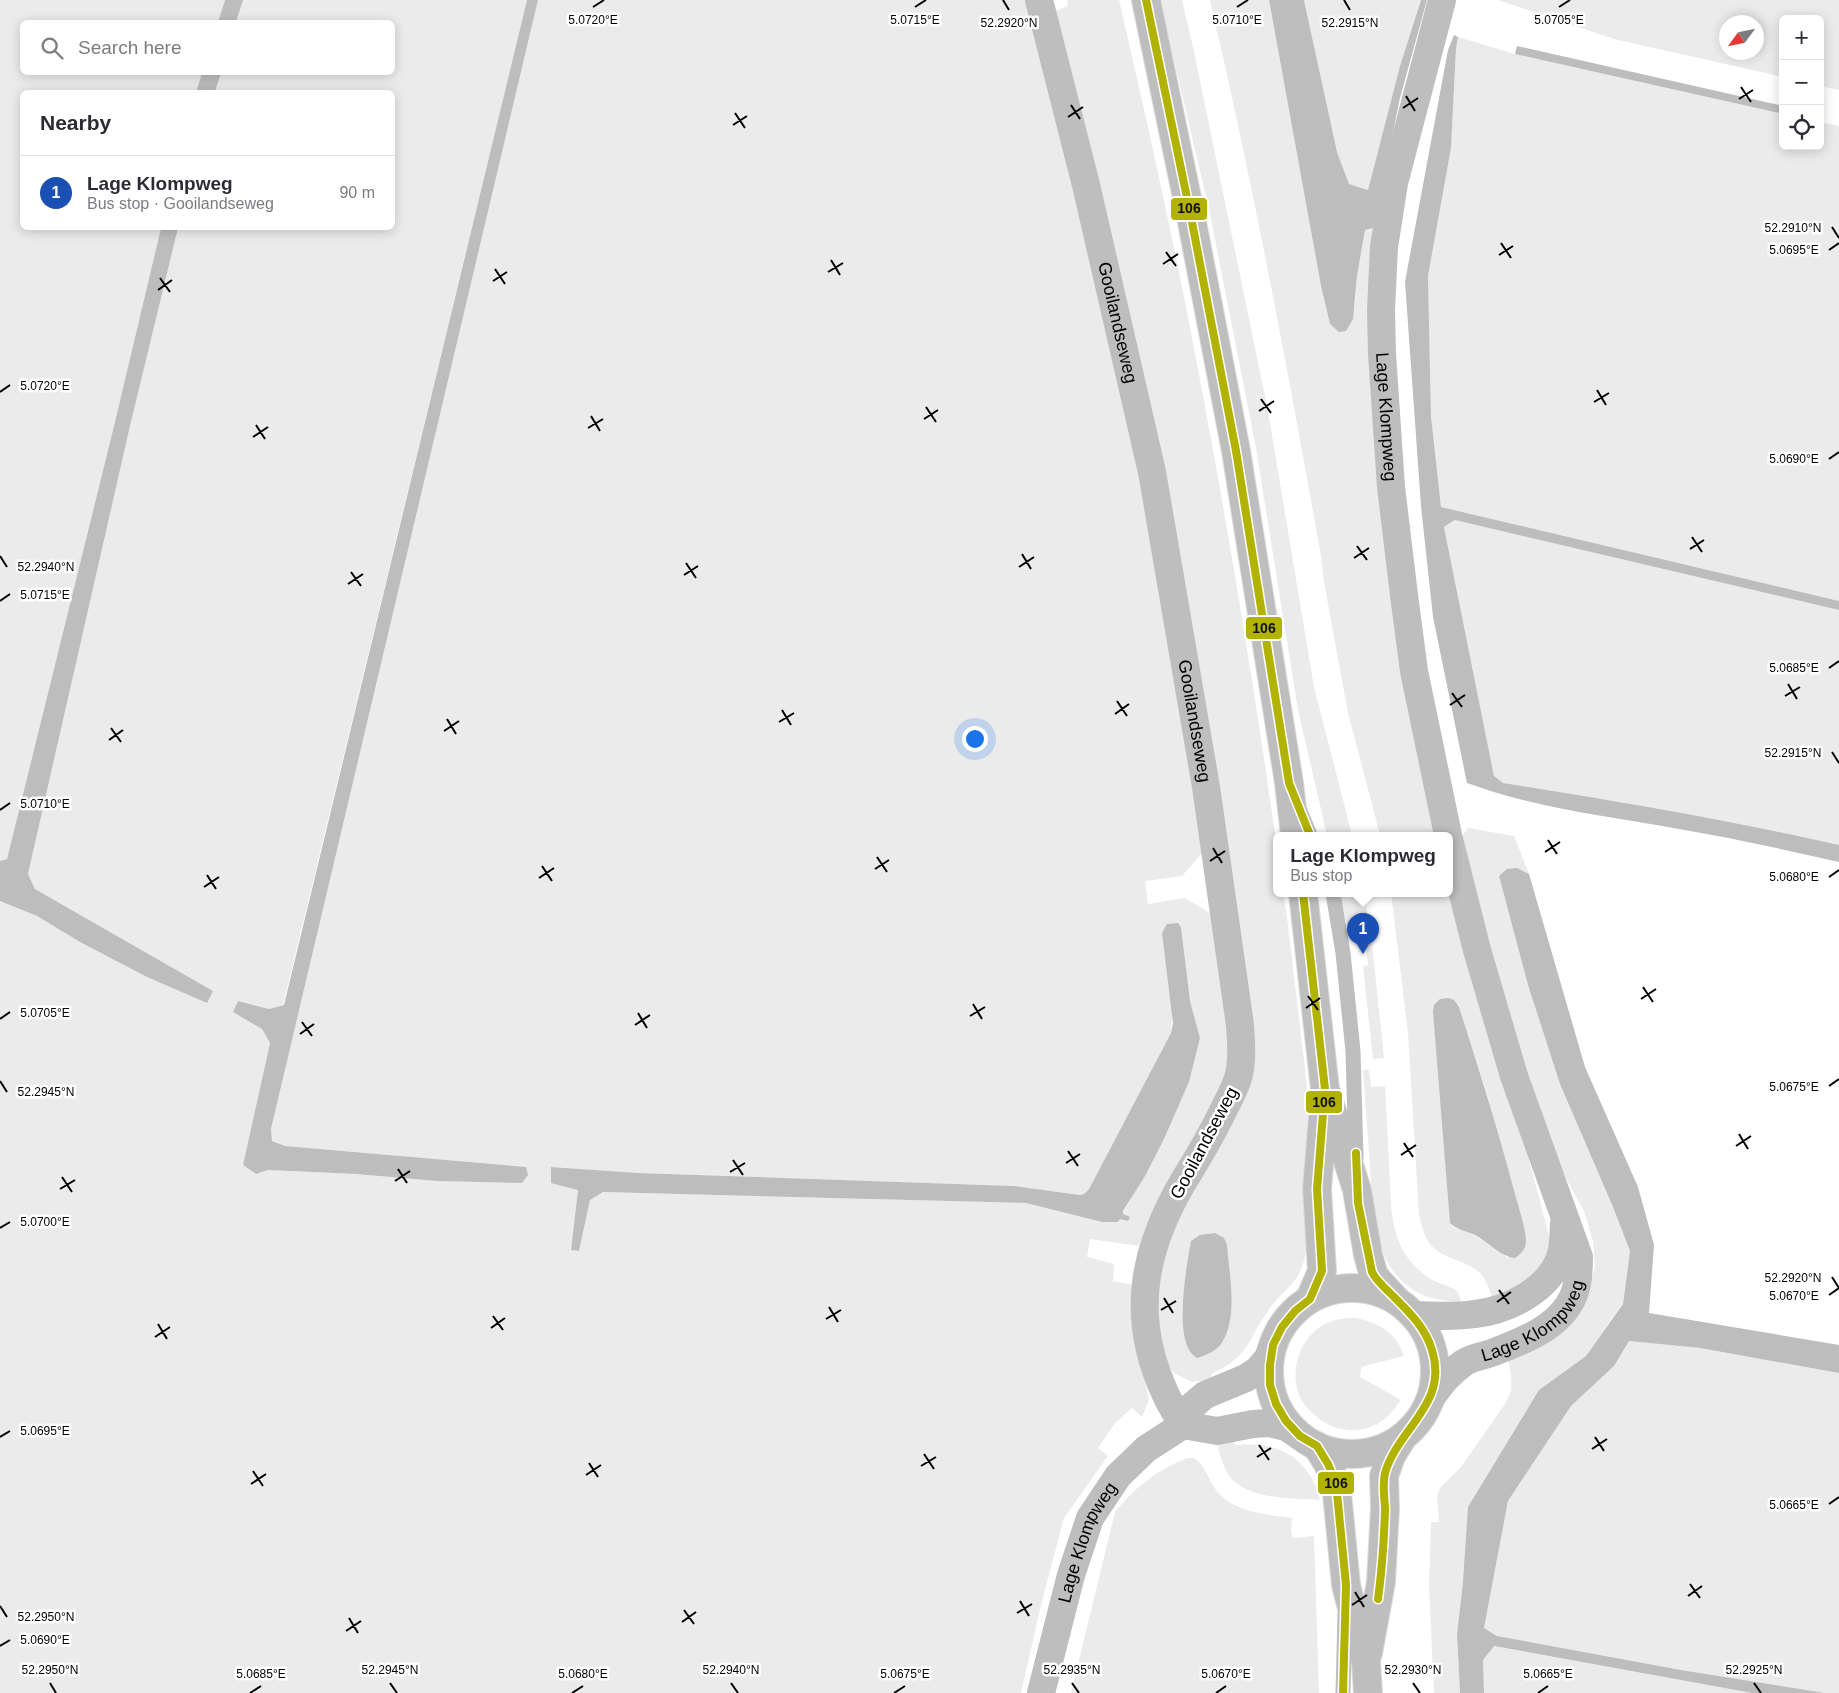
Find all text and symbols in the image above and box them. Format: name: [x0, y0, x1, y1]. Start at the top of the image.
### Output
text: 5.0720°E: [568, 13, 618, 27]
text: 5.0715°E: [890, 13, 940, 27]
text: 5.0710°E: [1212, 13, 1262, 27]
text: 5.0705°E: [1534, 13, 1584, 27]
north arrow: [1719, 15, 1764, 60]
map controls: [1779, 15, 1824, 150]
button: +: [1779, 15, 1824, 60]
text: 52.2920°N: [981, 16, 1037, 30]
text: 52.2915°N: [1322, 16, 1378, 30]
search box: [20, 20, 395, 75]
icon: search: [38, 34, 66, 62]
text: Search here: [78, 37, 182, 58]
button: −: [1779, 60, 1824, 105]
button: locate: [1779, 105, 1824, 150]
text: Nearby: [40, 111, 111, 134]
text: Lage Klompweg: [87, 173, 233, 194]
text: 1: [52, 184, 60, 201]
text: 90 m: [339, 184, 375, 201]
text: Bus stop · Gooilandseweg: [87, 195, 274, 212]
line badge: 106: [1170, 197, 1208, 221]
text: 106: [1177, 200, 1201, 216]
text: 52.2910°N: [1765, 221, 1821, 235]
text: 5.0695°E: [1769, 243, 1819, 257]
street label: Gooilandseweg: [1094, 260, 1141, 385]
street label: Lage Klompweg: [1372, 352, 1401, 482]
text: 5.0720°E: [20, 379, 70, 393]
text: 5.0690°E: [1769, 452, 1819, 466]
text: 52.2940°N: [18, 560, 74, 574]
text: 5.0715°E: [20, 588, 70, 602]
line badge: 106: [1245, 616, 1283, 640]
text: 106: [1252, 620, 1276, 636]
street label: Gooilandseweg: [1174, 658, 1215, 784]
text: 5.0685°E: [1769, 661, 1819, 675]
your location: [962, 726, 988, 752]
text: 52.2915°N: [1765, 746, 1821, 760]
text: 5.0710°E: [20, 797, 70, 811]
popup: [1273, 832, 1453, 897]
text: Lage Klompweg: [1290, 845, 1436, 866]
text: Bus stop: [1290, 867, 1352, 884]
text: 5.0680°E: [1769, 870, 1819, 884]
pin: 1: [1347, 913, 1379, 954]
text: 5.0705°E: [20, 1006, 70, 1020]
text: 5.0675°E: [1769, 1080, 1819, 1094]
street label: Gooilandseweg: [1166, 1084, 1242, 1202]
text: 52.2945°N: [18, 1085, 74, 1099]
line badge: 106: [1305, 1090, 1343, 1114]
text: 106: [1312, 1094, 1336, 1110]
text: 5.0700°E: [20, 1215, 70, 1229]
text: 52.2920°N: [1765, 1271, 1821, 1285]
street label: Lage Klompweg: [1479, 1278, 1588, 1366]
text: 5.0670°E: [1769, 1289, 1819, 1303]
text: 5.0695°E: [20, 1424, 70, 1438]
line badge: 106: [1317, 1471, 1355, 1495]
text: 106: [1324, 1475, 1348, 1491]
street label: Lage Klompweg: [1054, 1479, 1121, 1605]
text: 5.0665°E: [1769, 1498, 1819, 1512]
text: 52.2950°N: [18, 1610, 74, 1624]
text: 5.0690°E: [20, 1633, 70, 1647]
text: 52.2950°N: [22, 1663, 78, 1677]
text: 52.2945°N: [362, 1663, 418, 1677]
text: 52.2940°N: [703, 1663, 759, 1677]
text: 52.2935°N: [1044, 1663, 1100, 1677]
text: 52.2930°N: [1385, 1663, 1441, 1677]
text: 52.2925°N: [1726, 1663, 1782, 1677]
text: 5.0685°E: [236, 1667, 286, 1681]
text: 5.0680°E: [558, 1667, 608, 1681]
text: 5.0675°E: [880, 1667, 930, 1681]
text: 5.0670°E: [1201, 1667, 1251, 1681]
text: 5.0665°E: [1523, 1667, 1573, 1681]

